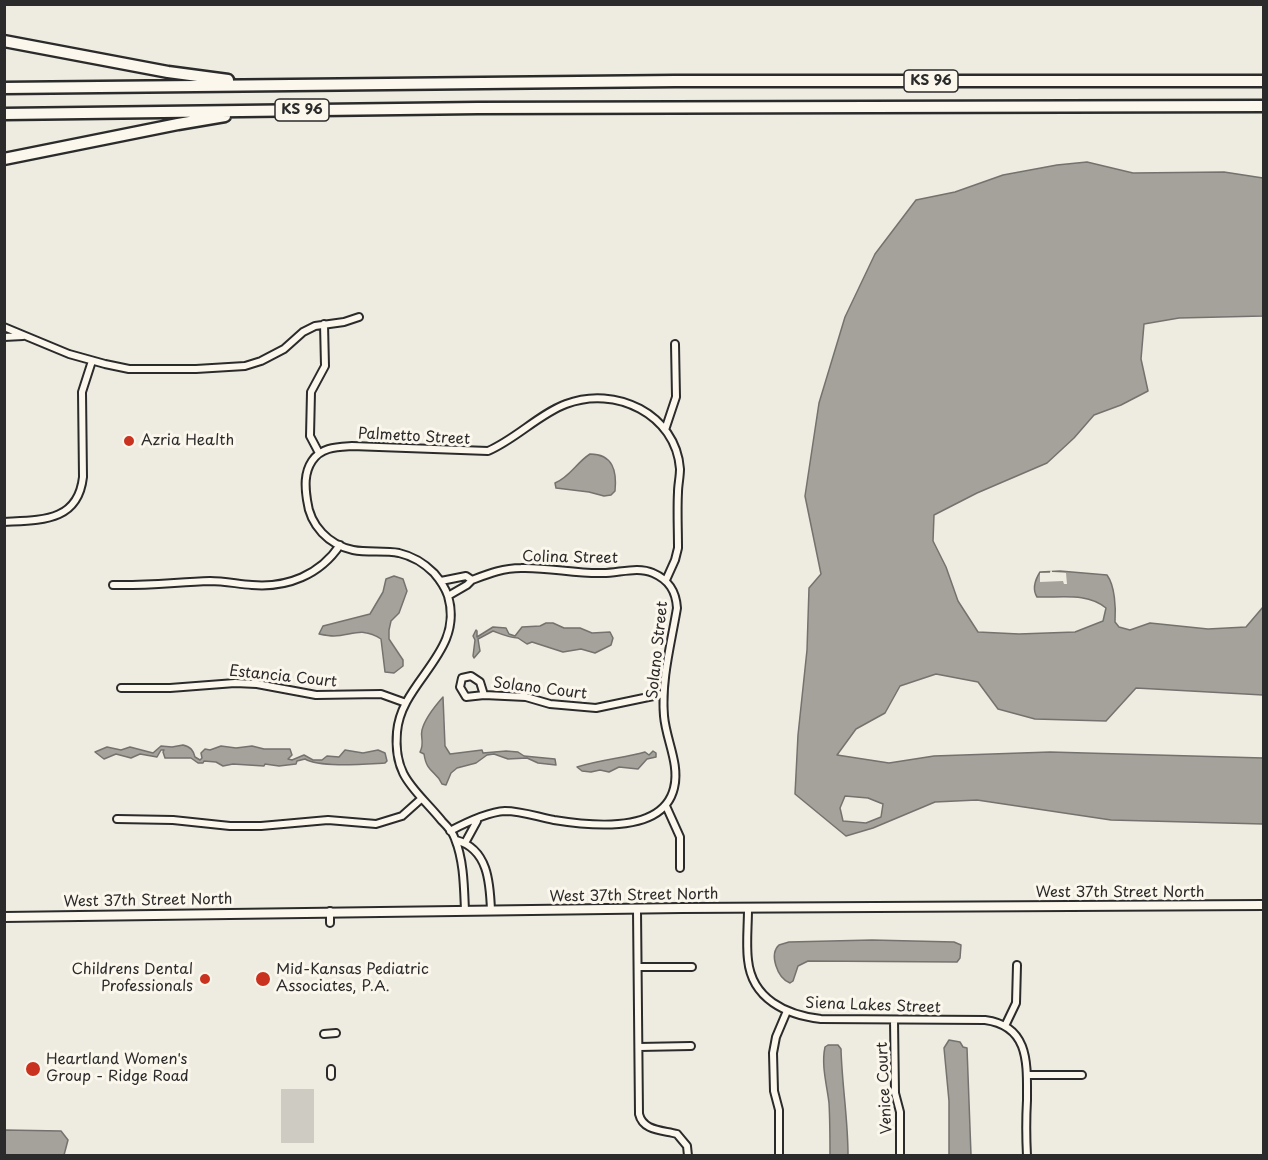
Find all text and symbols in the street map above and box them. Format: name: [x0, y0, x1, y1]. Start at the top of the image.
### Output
road number: KS 96: [904, 70, 958, 92]
road number: KS 96: [275, 99, 329, 121]
street label: Palmetto Street: [358, 425, 470, 449]
place label: Azria Health: [141, 432, 234, 450]
marker: Azria Health: [122, 434, 136, 448]
street label: Colina Street: [522, 548, 618, 568]
street label: Solano Street: [644, 600, 672, 700]
street label: Estancia Court: [228, 662, 338, 692]
street label: Solano Court: [492, 674, 588, 704]
street label: West 37th Street North: [1036, 884, 1204, 902]
street label: West 37th Street North: [549, 886, 719, 906]
street label: West 37th Street North: [63, 891, 233, 911]
place label: Childrens Dental Professionals: [71, 961, 193, 996]
place label: Mid-Kansas Pediatric Associates, P.A.: [276, 961, 429, 996]
marker: Mid-Kansas Pediatric Associates, P.A.: [254, 970, 272, 988]
marker: Childrens Dental Professionals: [198, 972, 212, 986]
street label: Siena Lakes Street: [805, 995, 941, 1017]
street label: Venice Court: [874, 1041, 896, 1135]
place label: Heartland Women's Group - Ridge Road: [46, 1051, 189, 1086]
marker: Heartland Women's Group - Ridge Road: [24, 1060, 42, 1078]

